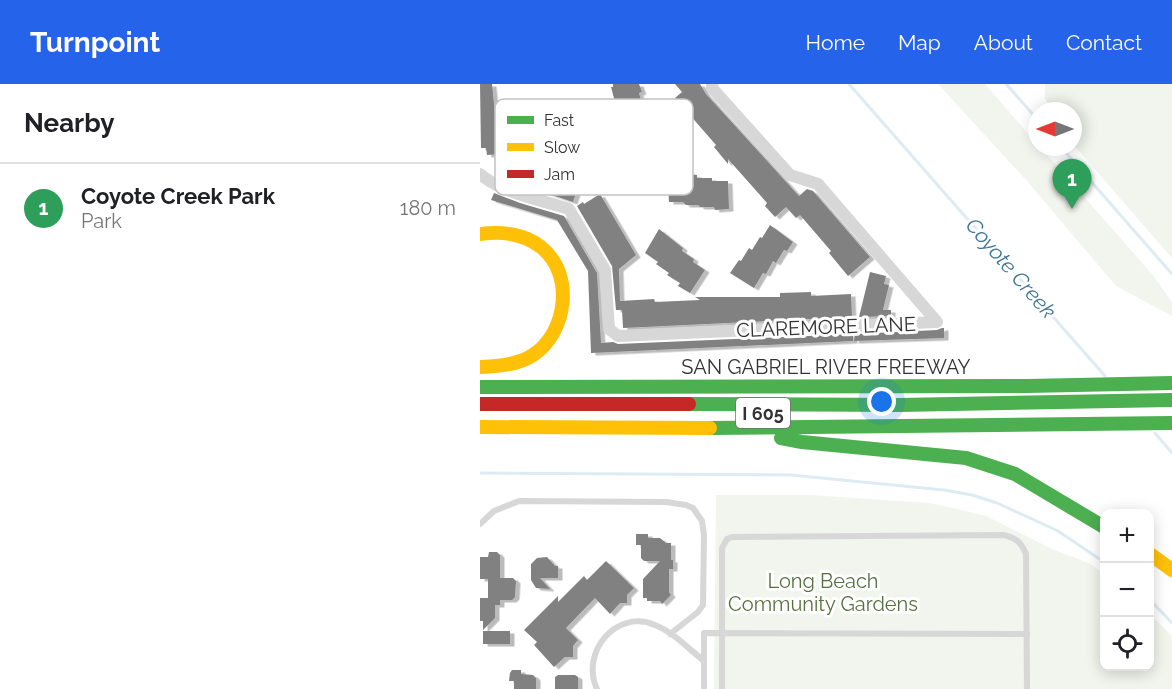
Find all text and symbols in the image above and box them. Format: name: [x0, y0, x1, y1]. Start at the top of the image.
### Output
text: Turnpoint: [30, 26, 160, 59]
text: Home: [806, 30, 865, 55]
text: Map: [898, 30, 941, 55]
text: About: [974, 30, 1033, 55]
text: Contact: [1066, 30, 1142, 55]
legend: [495, 99, 693, 195]
north arrow: [1028, 102, 1082, 156]
text: Nearby: [24, 108, 114, 138]
text: Fast: [544, 111, 575, 130]
text: Slow: [544, 138, 580, 157]
pin: 1: [1052, 160, 1092, 209]
text: Jam: [544, 165, 575, 184]
text: Coyote Creek Park: [81, 183, 275, 209]
text: 1: [39, 196, 48, 220]
text: 180 m: [400, 196, 456, 220]
text: Park: [81, 209, 122, 233]
water label: Coyote Creek: [961, 213, 1061, 323]
street label: CLAREMORE LANE: [736, 312, 916, 342]
street label: SAN GABRIEL RIVER FREEWAY: [681, 355, 971, 379]
your location: [867, 387, 896, 416]
road number: I 605: [736, 398, 790, 428]
map controls: [1100, 509, 1154, 671]
button: +: [1100, 509, 1154, 563]
button: −: [1100, 563, 1154, 617]
park label: Long Beach Community Gardens: [728, 569, 918, 616]
button: locate: [1100, 617, 1154, 671]

